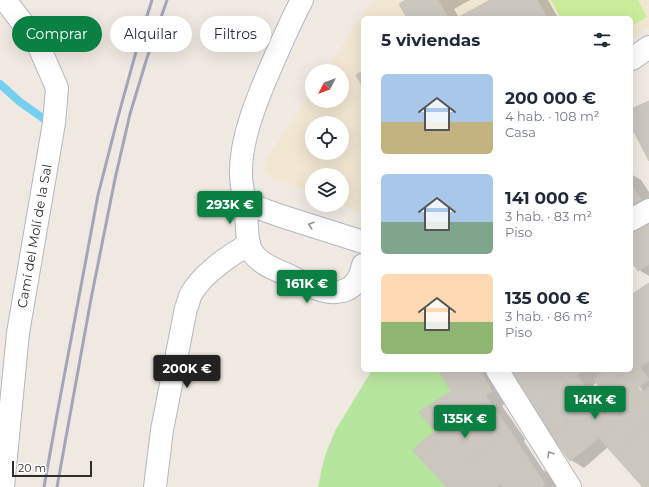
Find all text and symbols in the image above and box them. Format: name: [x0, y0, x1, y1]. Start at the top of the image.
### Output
chip: Comprar: [12, 16, 102, 52]
chip: Alquilar: [110, 16, 192, 52]
chip: Filtros: [200, 16, 271, 52]
icon: filters: [591, 29, 613, 51]
text: 5 viviendas: [381, 30, 480, 50]
north arrow: [305, 64, 349, 108]
map controls: [305, 64, 349, 212]
text: 200 000 €: [505, 88, 596, 108]
icon: home: [413, 90, 461, 138]
text: 4 hab. · 108 m²: [505, 108, 599, 124]
button: locate: [305, 116, 349, 160]
text: Casa: [505, 124, 536, 140]
street label: Camí del Molí de la Sal: [13, 163, 55, 309]
button: layers: [305, 168, 349, 212]
text: 141 000 €: [505, 188, 588, 208]
icon: home: [413, 190, 461, 238]
pin: 293K €: [197, 191, 263, 225]
text: 293K €: [206, 196, 254, 212]
text: 3 hab. · 83 m²: [505, 208, 592, 224]
one-way arrow: [308, 222, 315, 230]
text: Piso: [505, 224, 532, 240]
pin: 161K €: [274, 270, 340, 304]
text: 161K €: [286, 275, 328, 291]
text: 135 000 €: [505, 288, 590, 308]
icon: home: [413, 290, 461, 338]
text: 3 hab. · 86 m²: [505, 308, 593, 324]
text: Piso: [505, 324, 532, 340]
pin: 200K €: [154, 355, 220, 389]
text: 200K €: [162, 360, 212, 376]
pin: 141K €: [562, 386, 628, 420]
text: 141K €: [574, 391, 616, 407]
pin: 135K €: [432, 405, 498, 439]
text: 135K €: [443, 410, 487, 426]
one-way arrow: [547, 451, 554, 458]
scale bar: [12, 459, 92, 478]
text: 20 m: [18, 461, 46, 475]

